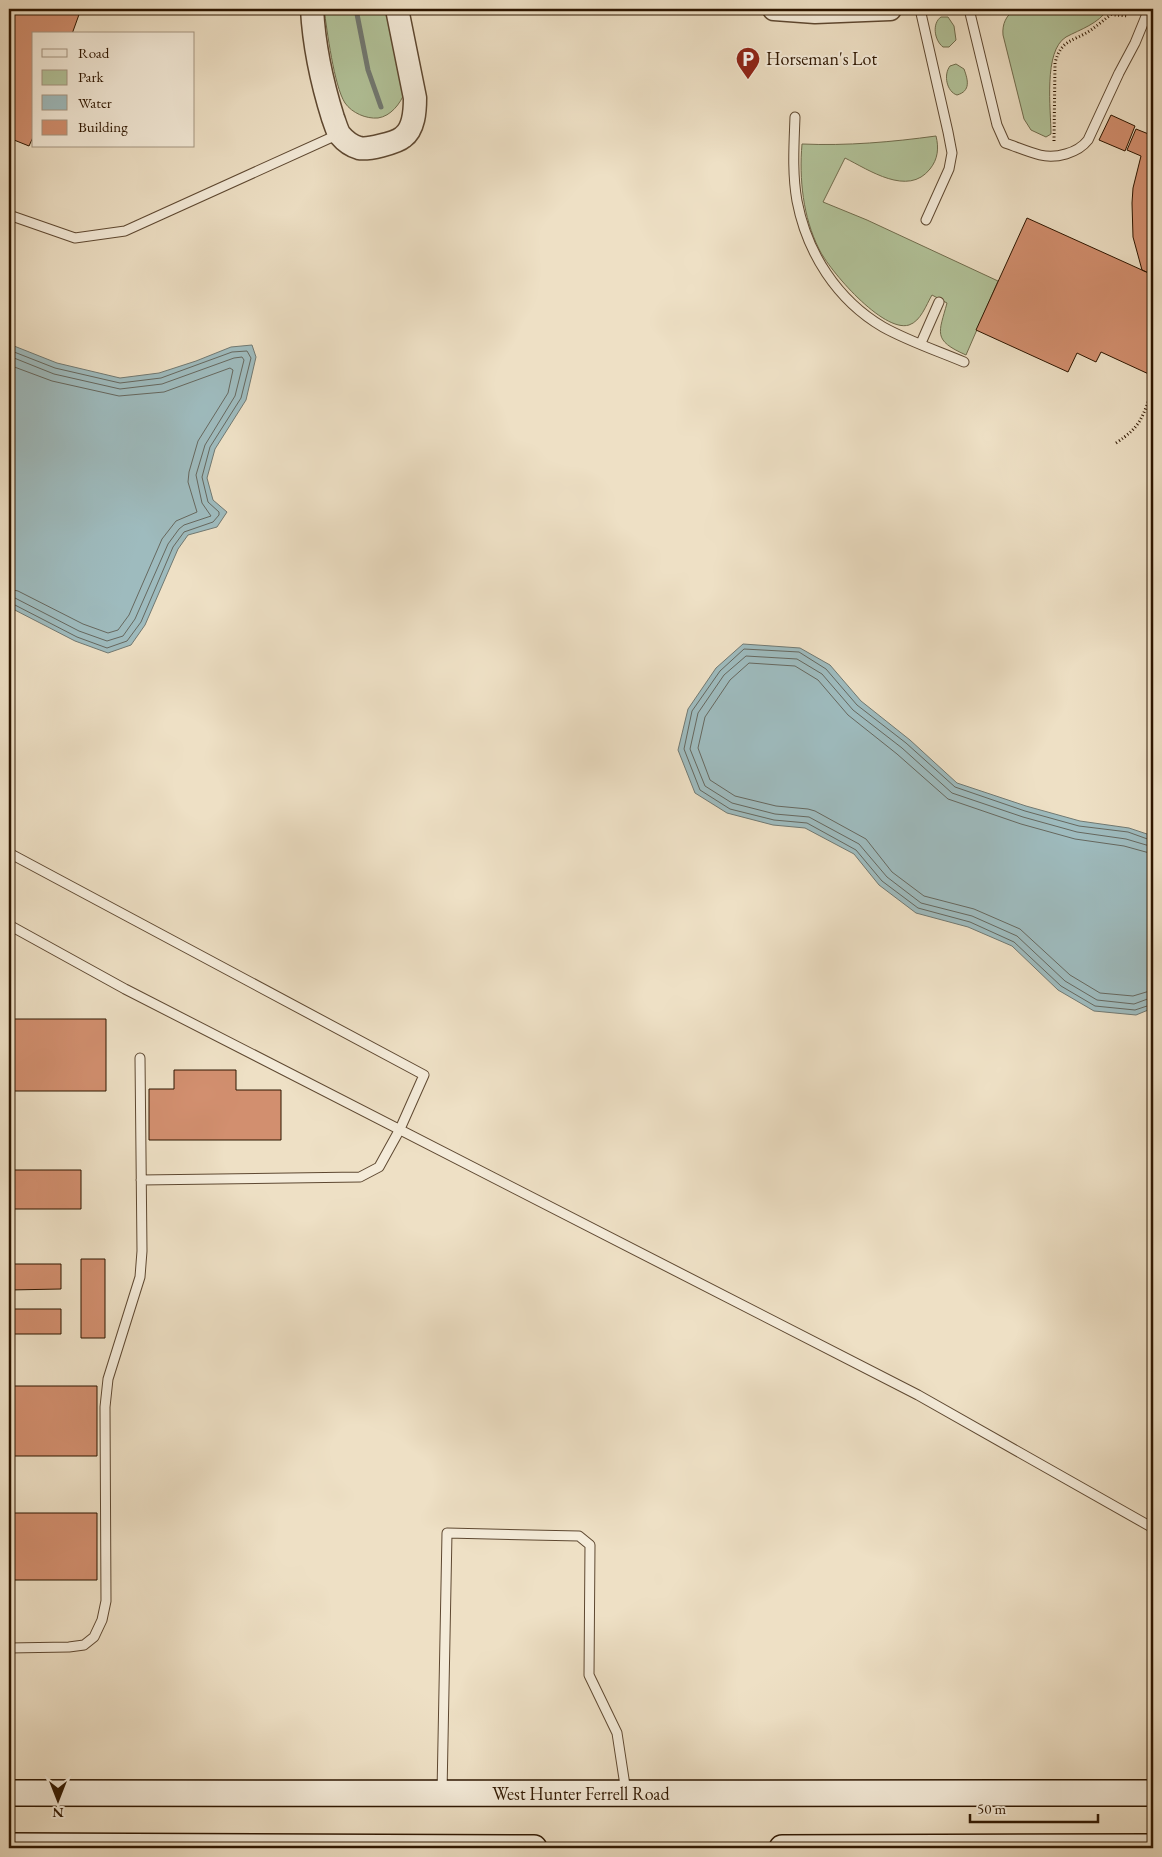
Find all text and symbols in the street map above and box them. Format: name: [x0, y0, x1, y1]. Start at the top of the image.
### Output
legend: [32, 32, 195, 148]
text: Road: [78, 43, 110, 62]
parking icon: Horseman's Lot: [735, 46, 761, 80]
place label: Horseman's Lot: [766, 47, 877, 70]
text: Park: [78, 67, 105, 86]
text: Water: [78, 93, 112, 112]
text: Building: [78, 117, 128, 136]
north arrow: [32, 1774, 82, 1824]
street label: West Hunter Ferrell Road: [492, 1782, 671, 1805]
scale bar: [970, 1792, 1097, 1824]
text: 50 m: [977, 1799, 1006, 1818]
text: N: [52, 1804, 64, 1822]

